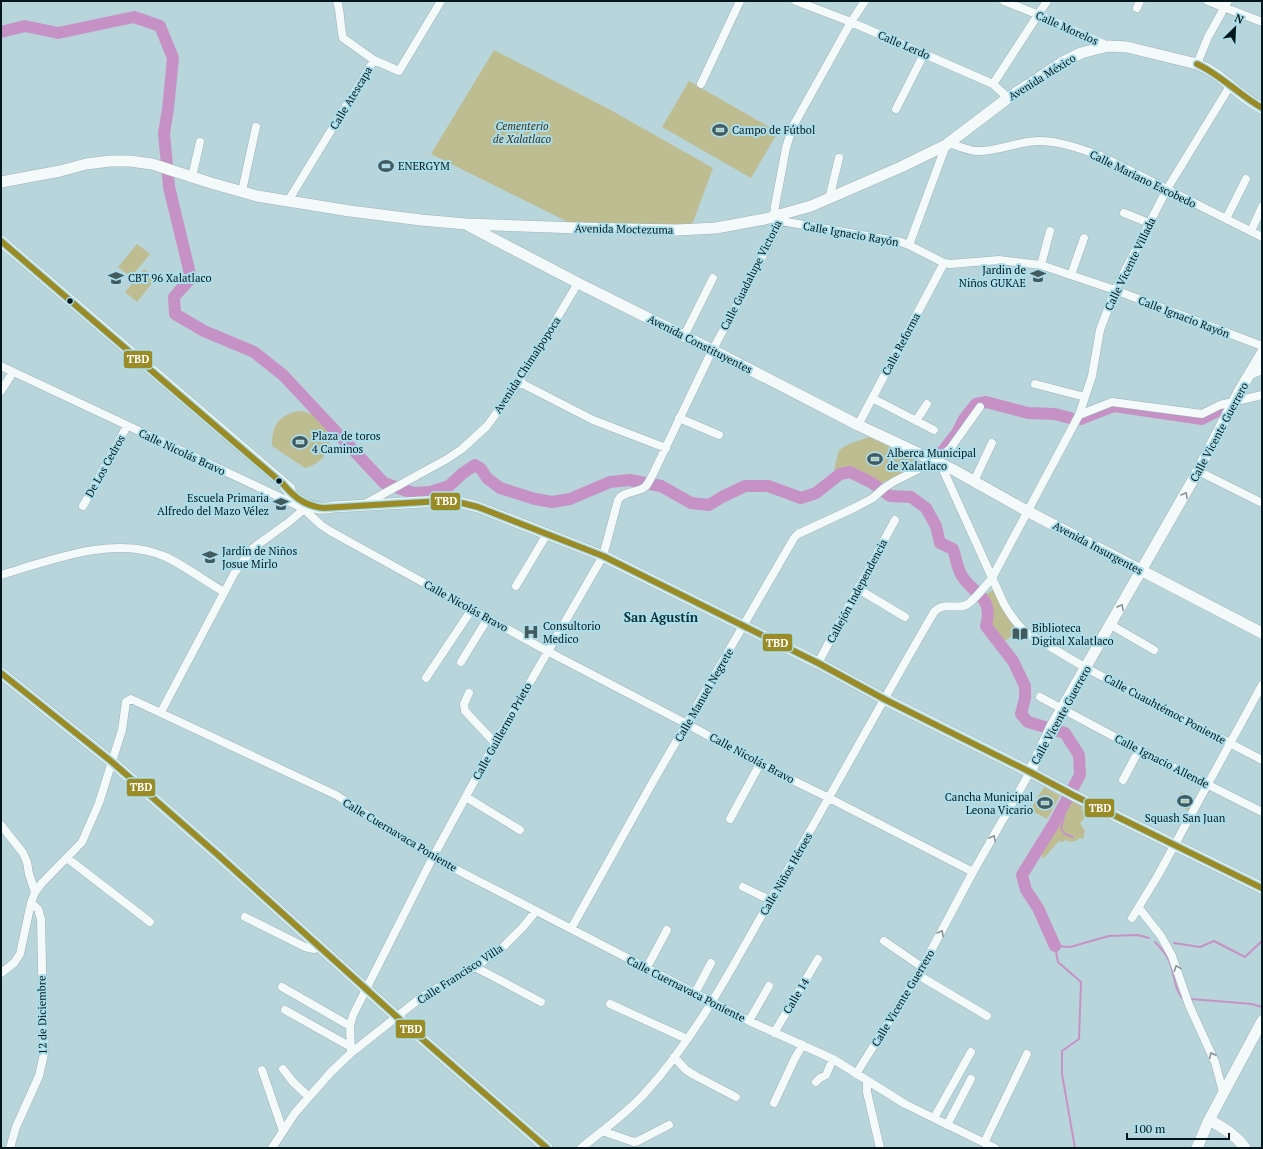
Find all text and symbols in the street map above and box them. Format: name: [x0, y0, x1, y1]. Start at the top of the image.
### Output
street label: Calle Morelos: [1034, 8, 1101, 48]
north arrow: [1215, 8, 1255, 48]
text: N: [1232, 11, 1246, 27]
street label: Calle Lerdo: [876, 28, 932, 62]
street label: Avenida México: [1006, 51, 1078, 103]
street label: Calle Atescapa: [327, 64, 376, 132]
park label: Cementerio de Xalatlaco: [493, 119, 552, 146]
sports icon: Campo de Fútbol: [711, 121, 729, 139]
place label: Campo de Fútbol: [732, 123, 815, 137]
street label: Calle Mariano Escobedo: [1087, 147, 1199, 211]
sports icon: ENERGYM: [377, 157, 395, 175]
place label: ENERGYM: [398, 159, 450, 173]
street label: Calle Vicente Villada: [1101, 215, 1159, 313]
street label: Calle Guadalupe Victoria: [717, 217, 785, 332]
street label: Calle Ignacio Rayón: [802, 219, 900, 249]
street label: Avenida Moctezuma: [574, 221, 674, 237]
place label: Jardin de Niños GUKAE: [959, 263, 1026, 290]
school or university icon: Jardin de Niños GUKAE: [1029, 267, 1047, 285]
school or university icon: CBT 96 Xalatlaco: [107, 269, 125, 287]
place label: CBT 96 Xalatlaco: [128, 271, 211, 285]
street label: Calle Ignacio Rayón: [1136, 293, 1232, 341]
unlabelled marker: [65, 296, 75, 306]
street label: Calle Reforma: [879, 310, 924, 378]
street label: Avenida Constituyentes: [645, 312, 755, 377]
street label: Avenida Chimalpopoca: [491, 314, 564, 416]
line badge: TBD: [123, 350, 153, 369]
text: TBD: [127, 352, 149, 366]
street label: Calle Vicente Guerrero: [1187, 380, 1251, 484]
street label: Calle Nicolás Bravo: [136, 426, 228, 478]
place label: Plaza de toros 4 Caminos: [312, 429, 381, 456]
street label: De Los Cedros: [82, 432, 128, 500]
sports icon: Plaza de toros 4 Caminos: [291, 433, 309, 451]
place label: Alberca Municipal de Xalatlaco: [887, 446, 976, 473]
sports icon: Alberca Municipal de Xalatlaco: [866, 450, 884, 468]
unlabelled marker: [274, 476, 284, 486]
place label: Escuela Primaria Alfredo del Mazo Vélez: [157, 491, 269, 518]
one-way arrow: [1180, 491, 1187, 499]
line badge: TBD: [430, 492, 461, 511]
text: TBD: [435, 494, 457, 508]
school or university icon: Escuela Primaria Alfredo del Mazo Vélez: [272, 495, 290, 513]
street label: Avenida Insurgentes: [1051, 518, 1146, 578]
street label: Callejón Independencia: [824, 536, 891, 645]
place label: Jardín de Niños Josue Mirlo: [222, 544, 297, 571]
school or university icon: Jardín de Niños Josue Mirlo: [201, 548, 219, 566]
street label: Calle Nicolás Bravo: [421, 577, 511, 635]
one-way arrow: [1116, 604, 1123, 612]
district label: San Agustín: [624, 608, 699, 626]
place label: Consultorio Medico: [543, 619, 601, 646]
place label: Biblioteca Digital Xalatlaco: [1032, 621, 1114, 648]
hospital icon: Consultorio Medico: [522, 623, 540, 641]
library icon: Biblioteca Digital Xalatlaco: [1011, 625, 1029, 643]
line badge: TBD: [762, 633, 793, 652]
text: TBD: [766, 636, 788, 650]
street label: Calle Manuel Negrete: [672, 645, 737, 744]
street label: Calle Vicente Guerrero: [1028, 663, 1094, 767]
street label: Calle Cuauhtémoc Poniente: [1102, 671, 1229, 747]
street label: Calle Guillermo Prieto: [469, 680, 535, 782]
street label: Calle Nicolás Bravo: [707, 730, 797, 786]
street label: Calle Ignacio Allende: [1112, 731, 1212, 791]
line badge: TBD: [126, 778, 156, 797]
text: TBD: [130, 780, 152, 794]
place label: Cancha Municipal Leona Vicario: [945, 790, 1033, 817]
sports icon: Squash San Juan: [1176, 792, 1194, 810]
sports icon: Cancha Municipal Leona Vicario: [1036, 794, 1054, 812]
street label: Calle Cuernavaca Poniente: [340, 795, 460, 875]
line badge: TBD: [1084, 798, 1115, 818]
text: TBD: [1089, 801, 1111, 815]
place label: Squash San Juan: [1145, 811, 1226, 825]
street label: Calle Niños Héroes: [757, 830, 815, 918]
one-way arrow: [988, 835, 995, 842]
one-way arrow: [936, 930, 944, 937]
street label: Calle Francisco Villa: [415, 941, 506, 1007]
street label: Calle Vicente Guerrero: [868, 947, 938, 1049]
street label: Calle Cuernavaca Poniente: [624, 953, 748, 1025]
one-way arrow: [1173, 965, 1181, 972]
street label: 12 de Diciembre: [34, 975, 50, 1055]
street label: Calle 14: [780, 975, 812, 1016]
line badge: TBD: [395, 1019, 426, 1039]
text: TBD: [400, 1022, 422, 1036]
one-way arrow: [1209, 1051, 1217, 1059]
scale bar: [1127, 1115, 1229, 1141]
text: 100 m: [1133, 1121, 1166, 1136]

